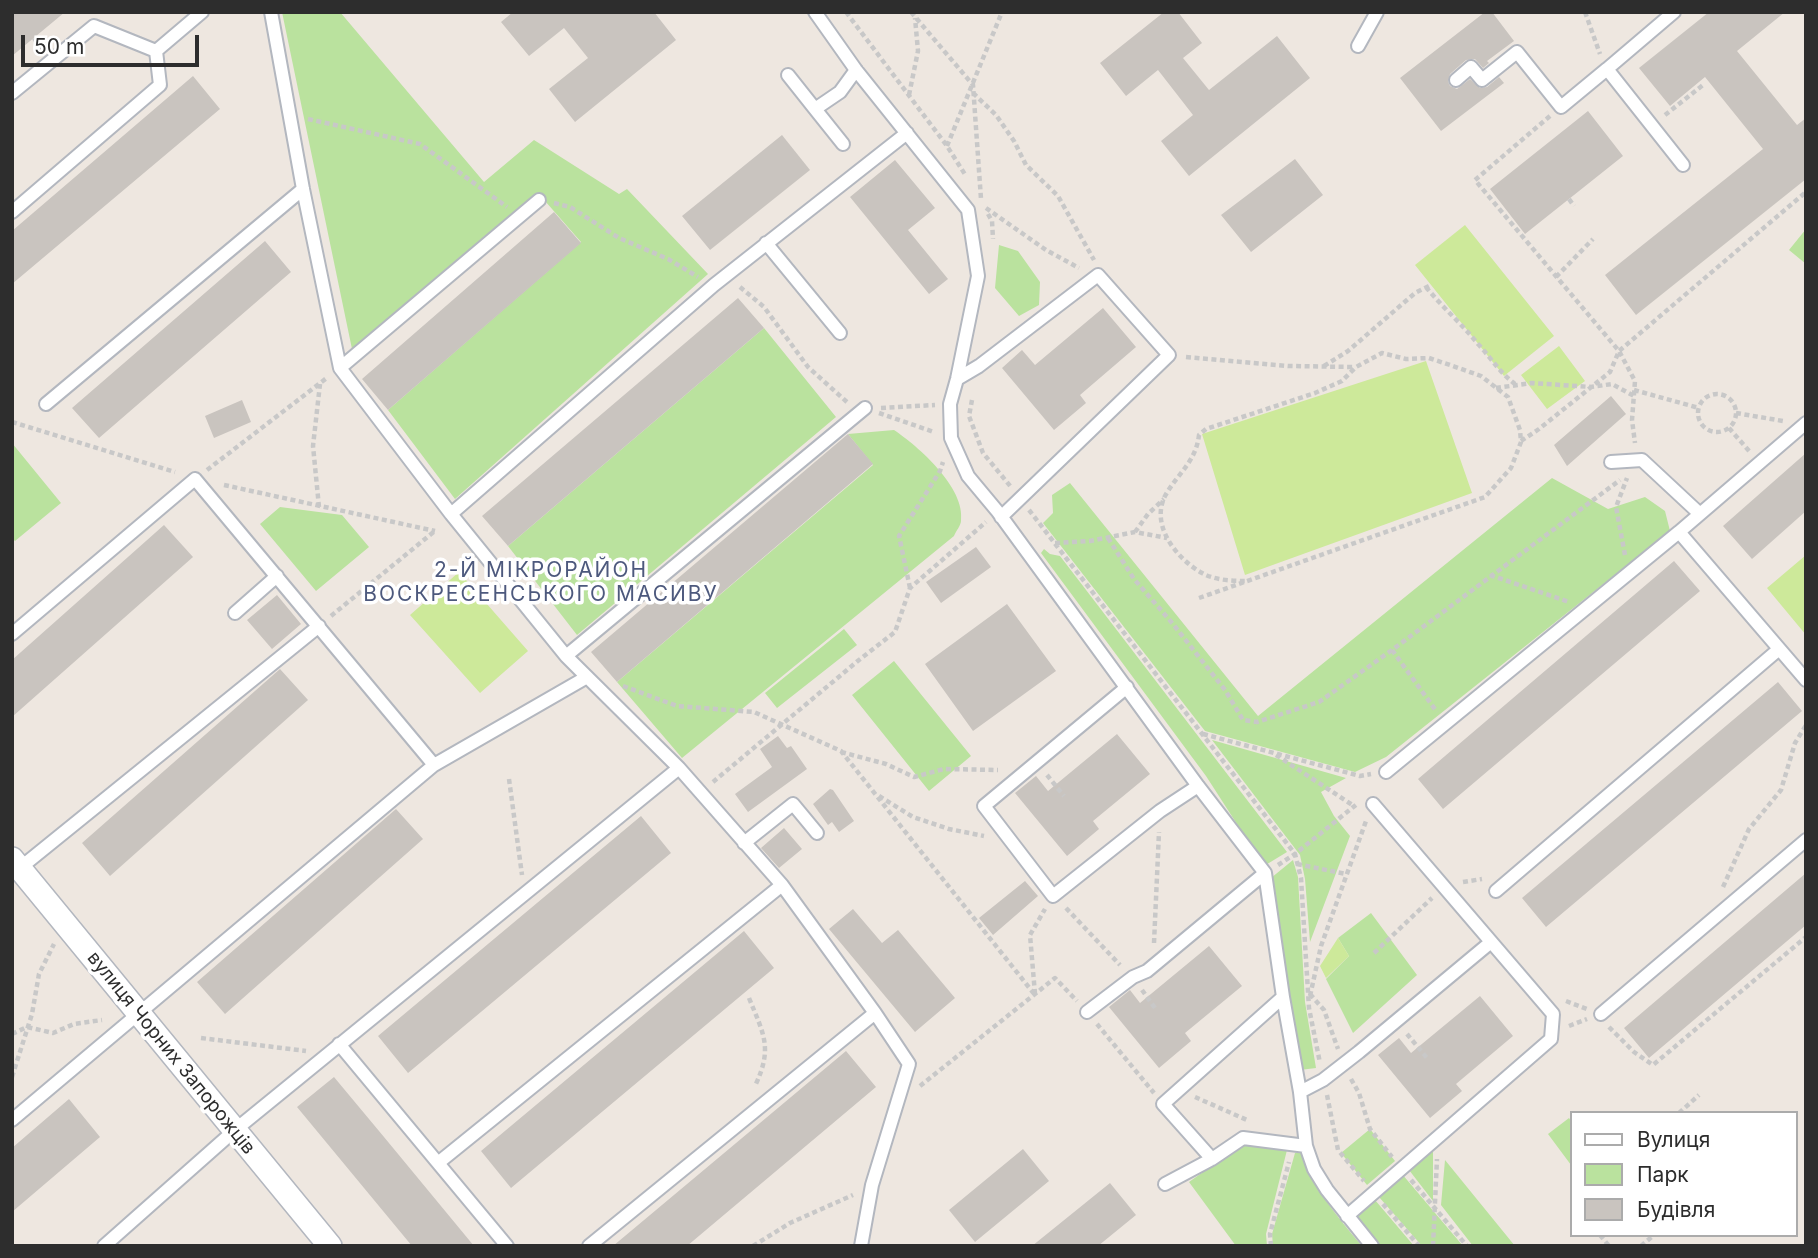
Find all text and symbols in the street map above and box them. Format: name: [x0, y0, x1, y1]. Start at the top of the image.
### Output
scale bar: [24, 21, 203, 65]
text: 50 m: [34, 34, 84, 59]
district label: 2-Й МІКРОРАЙОН ВОСКРЕСЕНСЬКОГО МАСИВУ: [366, 558, 716, 608]
street label: вулиця Чорних Запорожців: [82, 947, 260, 1159]
legend: [1570, 1111, 1797, 1237]
text: Вулиця: [1637, 1127, 1710, 1152]
text: Парк: [1637, 1162, 1689, 1187]
text: Будівля: [1637, 1197, 1715, 1222]

